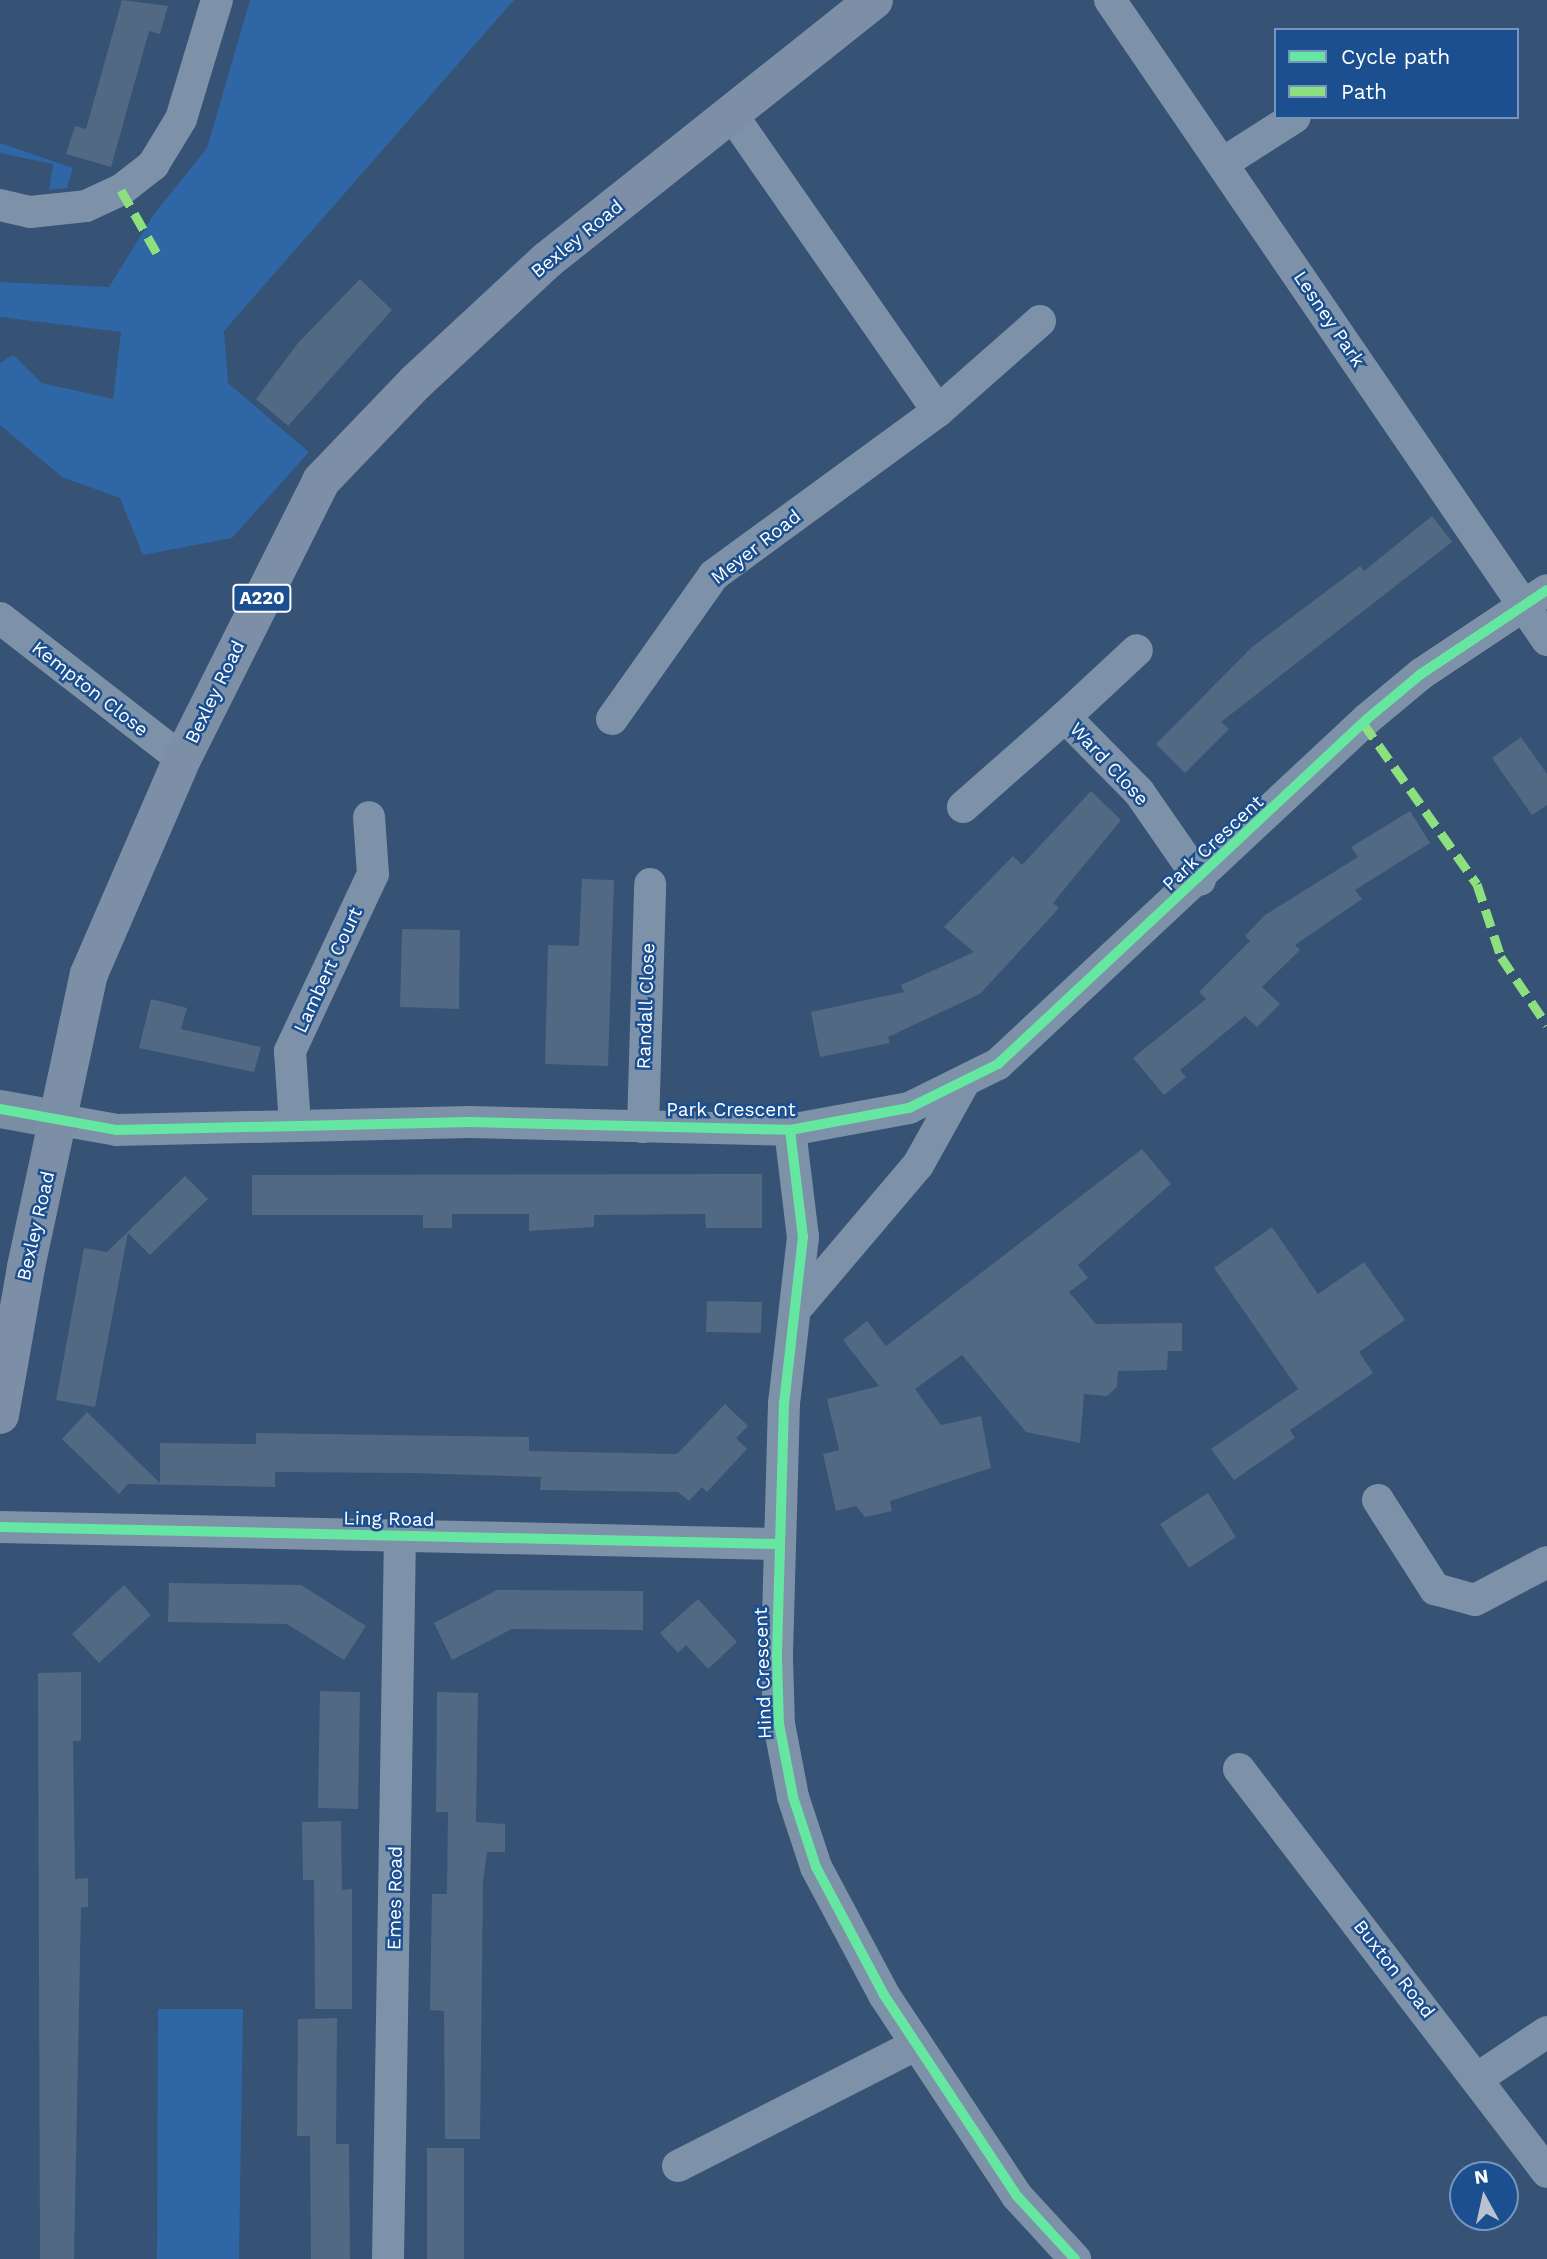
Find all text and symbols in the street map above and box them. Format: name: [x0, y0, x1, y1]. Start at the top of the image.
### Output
legend: [1274, 28, 1519, 119]
text: Cycle path: [1341, 44, 1450, 69]
text: Path: [1341, 79, 1387, 104]
street label: Bexley Road: [526, 195, 628, 283]
street label: Lesney Park: [1288, 266, 1370, 372]
street label: Meyer Road: [706, 505, 806, 589]
road number: A220: [232, 584, 292, 612]
street label: Kempton Close: [27, 637, 153, 741]
street label: Bexley Road: [180, 637, 250, 747]
street label: Ward Close: [1065, 718, 1153, 810]
street label: Park Crescent: [1158, 790, 1268, 896]
street label: Lambert Court: [289, 904, 367, 1036]
street label: Randall Close: [632, 942, 660, 1070]
street label: Park Crescent: [666, 1099, 796, 1121]
street label: Bexley Road: [12, 1169, 60, 1283]
street label: Ling Road: [343, 1507, 435, 1531]
street label: Hind Crescent: [749, 1607, 777, 1739]
street label: Emes Road: [383, 1846, 407, 1950]
street label: Buxton Road: [1349, 1915, 1439, 2023]
north arrow: [1449, 2161, 1519, 2231]
text: N: [1473, 2164, 1490, 2189]

